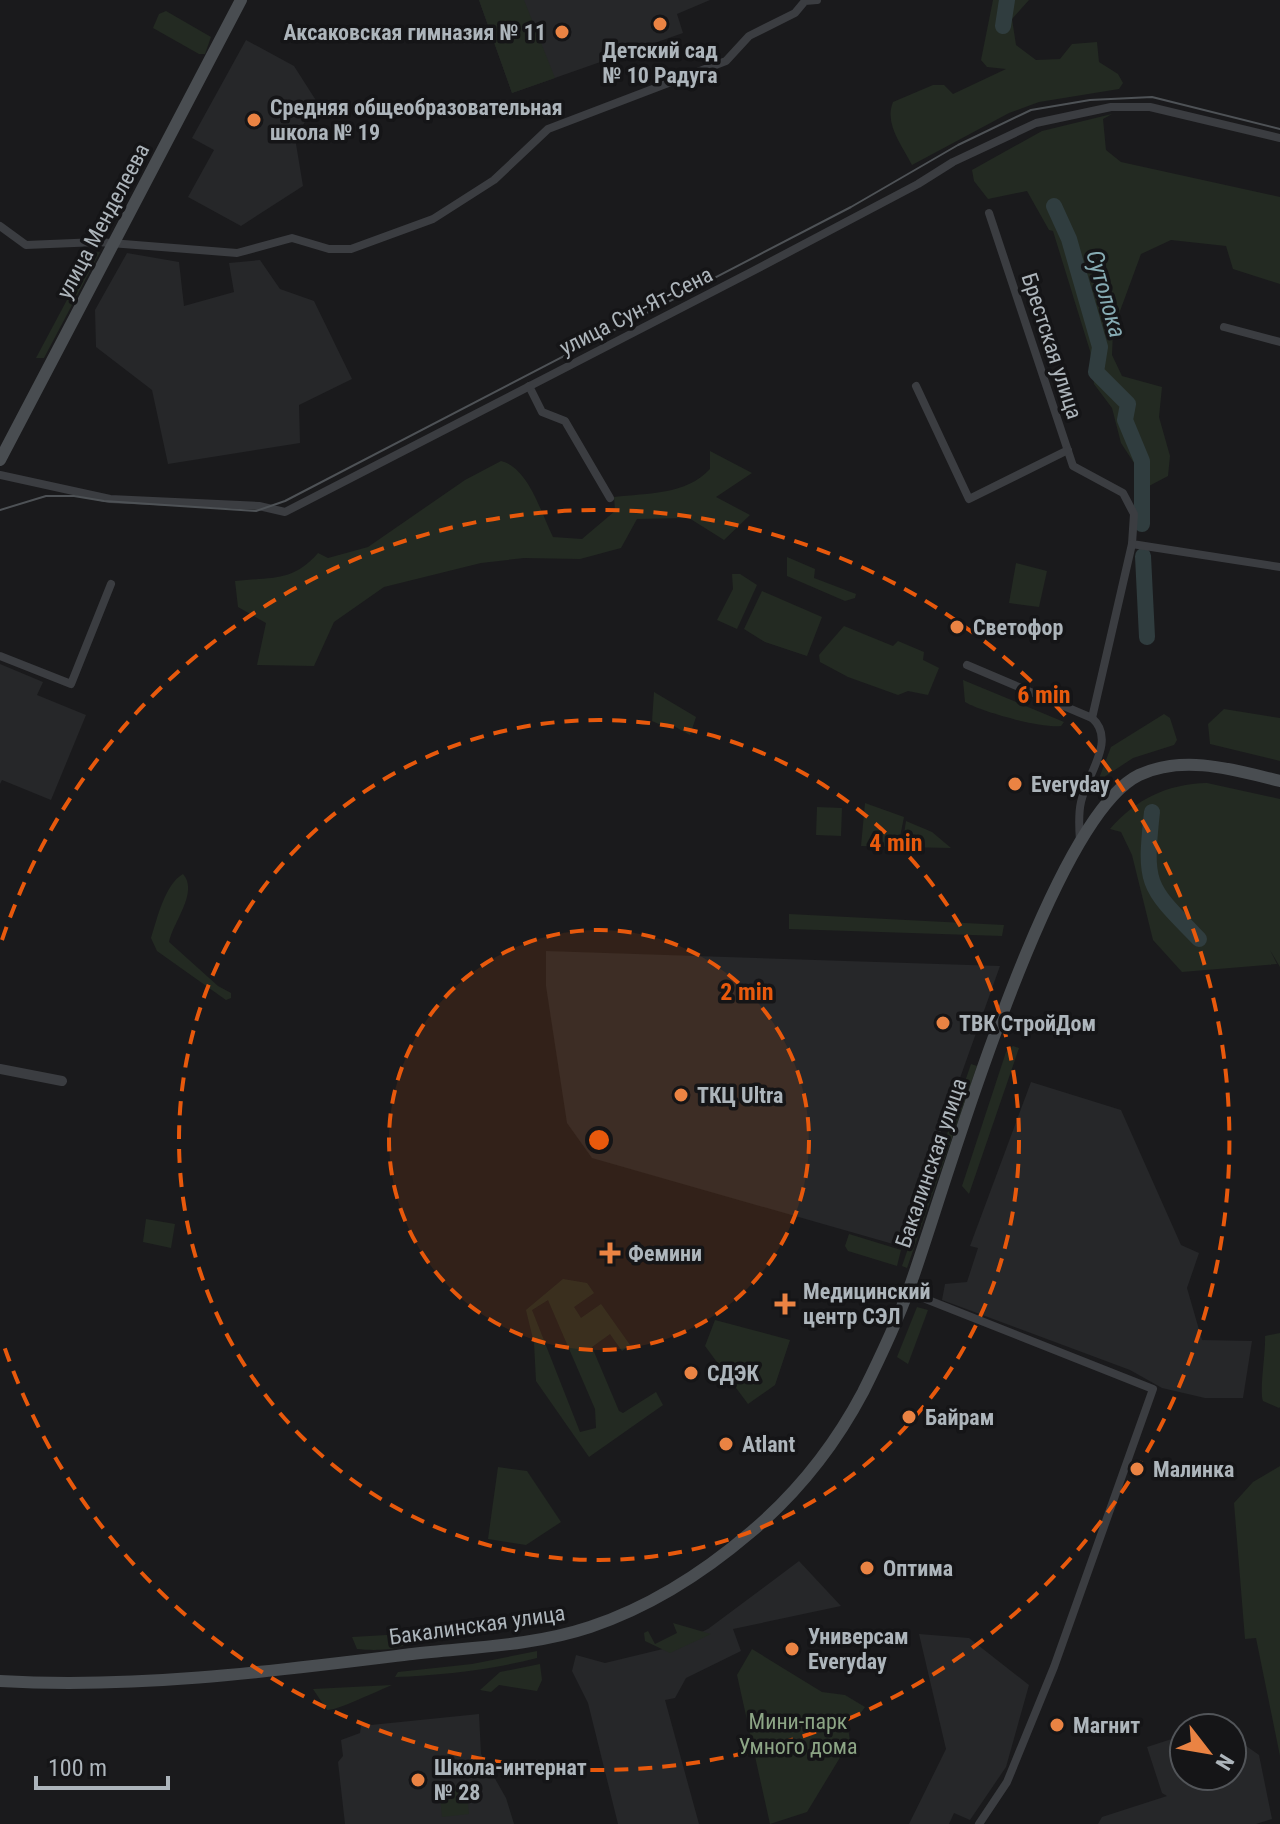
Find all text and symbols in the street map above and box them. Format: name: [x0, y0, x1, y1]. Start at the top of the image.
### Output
marker: Детский сад № 10 Радуга: [651, 15, 669, 33]
place label: Аксаковская гимназия № 11: [284, 20, 546, 45]
marker: Аксаковская гимназия № 11: [553, 23, 571, 41]
place label: Детский сад № 10 Радуга: [602, 38, 718, 88]
place label: Средняя общеобразовательная школа № 19: [270, 95, 563, 145]
marker: Средняя общеобразовательная школа № 19: [245, 111, 263, 129]
street label: улица Менделеева: [52, 139, 154, 303]
water label: Сутолока: [1080, 247, 1132, 341]
street label: улица Сун-Ят-Сена: [555, 262, 717, 360]
street label: Брестская улица: [1017, 270, 1087, 422]
place label: Светофор: [973, 615, 1063, 640]
marker: Светофор: [948, 618, 966, 636]
text: 6 min: [1017, 681, 1071, 709]
place label: Everyday: [1031, 772, 1110, 797]
marker: Everyday: [1006, 775, 1024, 793]
text: 4 min: [869, 829, 923, 857]
text: 2 min: [720, 978, 774, 1006]
place label: ТВК СтройДом: [959, 1011, 1096, 1036]
marker: ТВК СтройДом: [934, 1014, 952, 1032]
street label: Бакалинская улица: [890, 1075, 972, 1251]
place label: ТКЦ Ultra: [697, 1083, 783, 1108]
marker: ТКЦ Ultra: [672, 1086, 690, 1104]
centre of rings: [585, 1126, 613, 1154]
place label: Фемини: [628, 1241, 702, 1266]
marker: Фемини: [599, 1242, 621, 1264]
place label: Медицинский центр СЭЛ: [803, 1279, 931, 1329]
marker: Медицинский центр СЭЛ: [774, 1293, 796, 1315]
place label: СДЭК: [707, 1361, 759, 1386]
marker: СДЭК: [682, 1364, 700, 1382]
place label: Байрам: [925, 1405, 994, 1430]
marker: Байрам: [900, 1408, 918, 1426]
place label: Atlant: [742, 1432, 795, 1457]
marker: Atlant: [717, 1435, 735, 1453]
place label: Малинка: [1153, 1457, 1235, 1482]
marker: Малинка: [1128, 1460, 1146, 1478]
place label: Оптима: [883, 1556, 953, 1581]
marker: Оптима: [858, 1559, 876, 1577]
street label: Бакалинская улица: [387, 1600, 567, 1650]
place label: Универсам Everyday: [808, 1624, 909, 1674]
marker: Универсам Everyday: [783, 1640, 801, 1658]
park label: Мини-парк Умного дома: [738, 1709, 858, 1759]
north arrow: [1168, 1712, 1248, 1792]
place label: Магнит: [1073, 1713, 1140, 1738]
marker: Магнит: [1048, 1716, 1066, 1734]
scale bar: [36, 1740, 168, 1790]
text: N: [1211, 1750, 1239, 1774]
text: 100 m: [48, 1754, 107, 1782]
place label: Школа-интернат № 28: [434, 1755, 587, 1805]
marker: Школа-интернат № 28: [409, 1771, 427, 1789]

